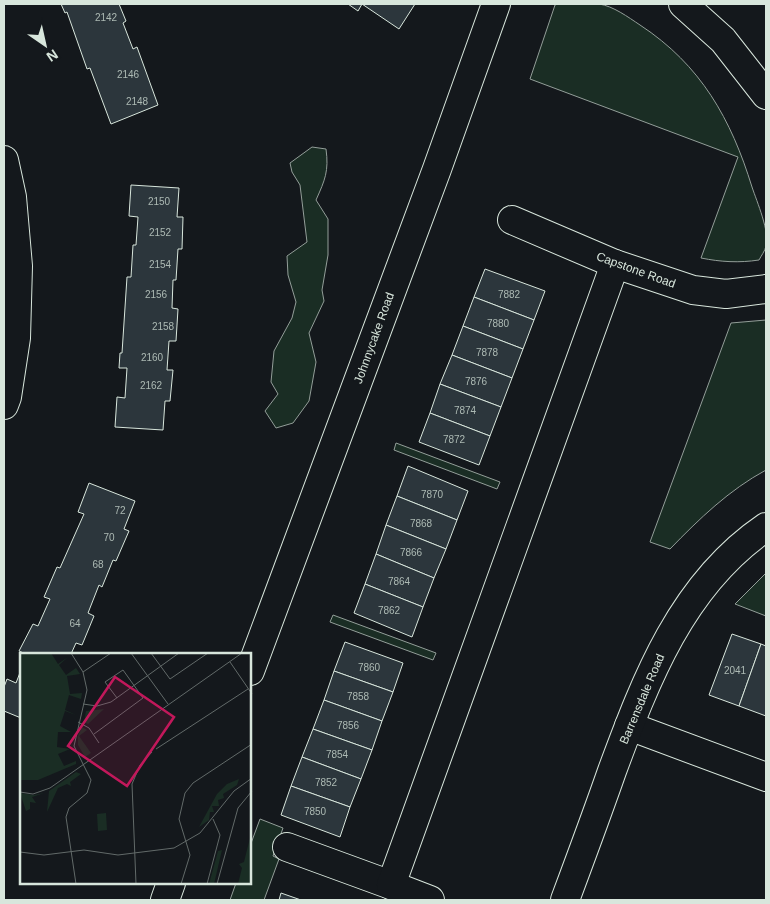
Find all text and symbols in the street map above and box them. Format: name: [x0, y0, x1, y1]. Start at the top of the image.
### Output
house number: 2142: [95, 12, 118, 23]
north arrow: [20, 20, 70, 70]
text: N: [44, 46, 61, 65]
house number: 2146: [117, 69, 140, 80]
house number: 2148: [126, 96, 149, 107]
house number: 2150: [148, 196, 171, 207]
house number: 2152: [149, 227, 172, 238]
street label: Capstone Road: [594, 249, 678, 291]
house number: 2154: [149, 259, 172, 270]
house number: 2156: [145, 289, 168, 300]
house number: 7882: [498, 289, 521, 300]
street label: Johnnycake Road: [351, 290, 397, 386]
house number: 7880: [487, 318, 510, 329]
house number: 2158: [152, 321, 175, 332]
house number: 7878: [476, 347, 499, 358]
house number: 2160: [141, 352, 164, 363]
house number: 7876: [465, 376, 488, 387]
house number: 2162: [140, 380, 163, 391]
house number: 7874: [454, 405, 477, 416]
house number: 7872: [443, 434, 466, 445]
house number: 7870: [421, 489, 444, 500]
house number: 72: [114, 505, 126, 516]
house number: 7868: [410, 518, 433, 529]
house number: 70: [103, 532, 115, 543]
house number: 7866: [400, 547, 423, 558]
house number: 68: [92, 559, 104, 570]
house number: 7864: [388, 576, 411, 587]
house number: 7862: [378, 605, 401, 616]
house number: 64: [69, 618, 81, 629]
street label: Barrensdale Road: [617, 652, 667, 746]
inset map: [20, 653, 251, 884]
house number: 7860: [358, 662, 381, 673]
house number: 2041: [724, 665, 747, 676]
house number: 7858: [347, 691, 370, 702]
house number: 7856: [337, 720, 360, 731]
house number: 7854: [326, 749, 349, 760]
house number: 7852: [315, 777, 338, 788]
house number: 7850: [304, 806, 327, 817]

